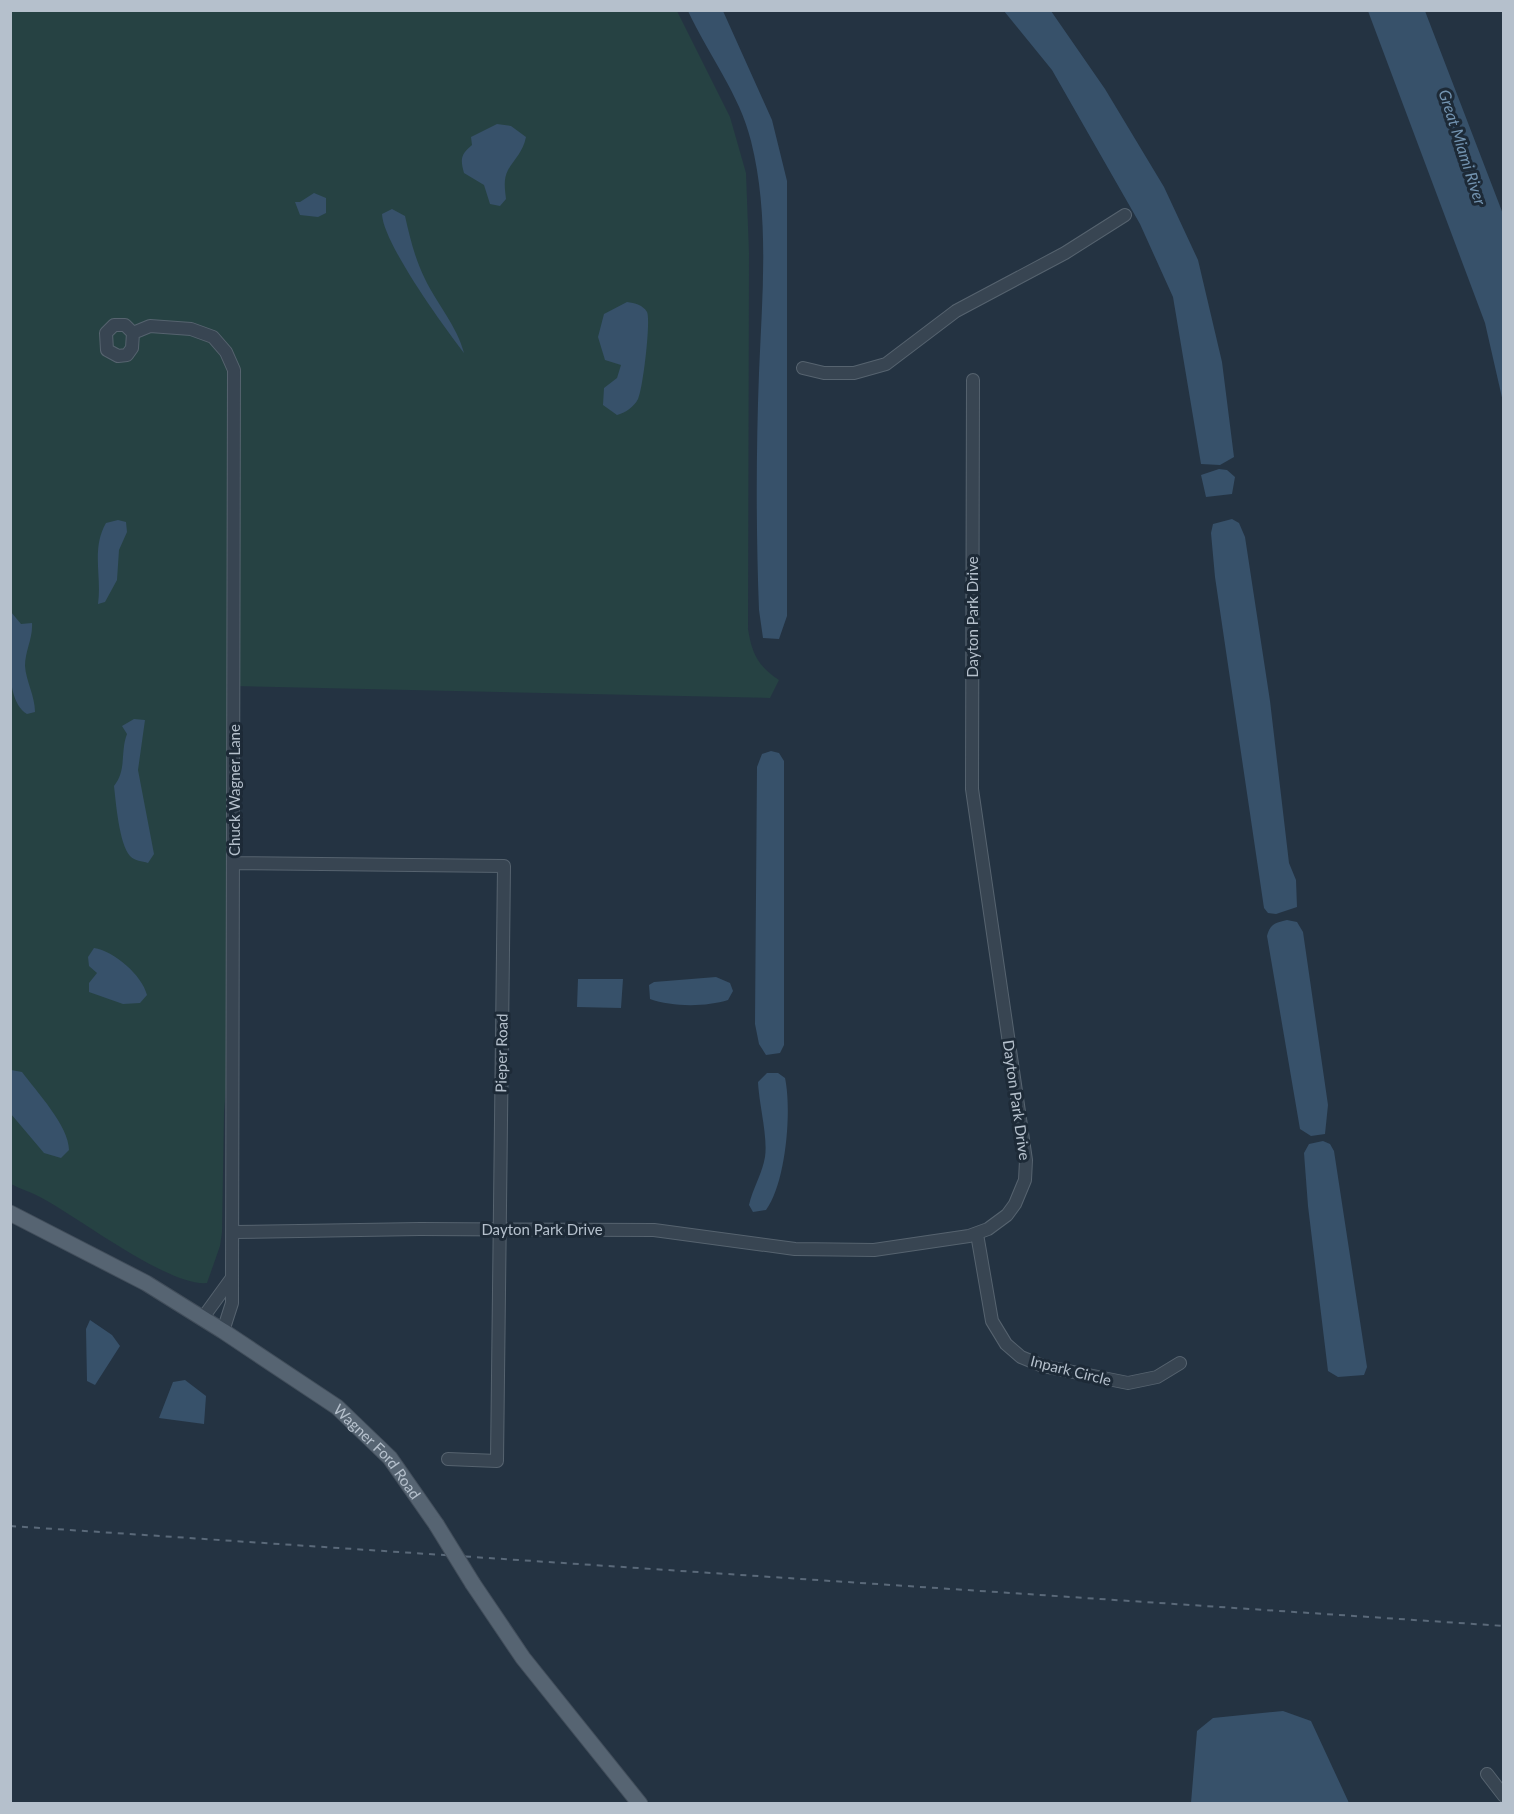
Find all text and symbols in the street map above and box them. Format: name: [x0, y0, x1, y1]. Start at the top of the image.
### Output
water label: Great Miami River: [1435, 87, 1491, 208]
street label: Dayton Park Drive: [963, 556, 981, 678]
street label: Chuck Wagner Lane: [225, 724, 243, 856]
street label: Pieper Road: [491, 1013, 511, 1093]
street label: Dayton Park Drive: [1000, 1039, 1034, 1161]
street label: Dayton Park Drive: [481, 1220, 603, 1238]
street label: Inpark Circle: [1029, 1351, 1113, 1389]
street label: Wagner Ford Road: [330, 1400, 425, 1502]

